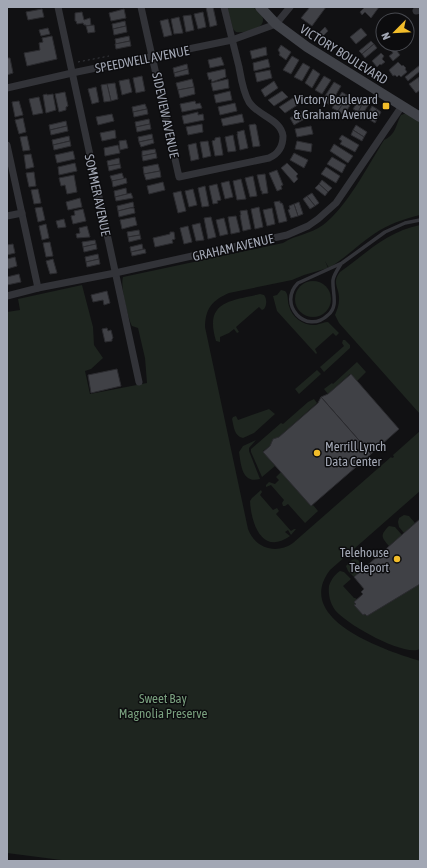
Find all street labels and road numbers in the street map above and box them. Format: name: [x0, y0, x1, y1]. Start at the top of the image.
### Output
street label: VICTORY BOULEVARD: [297, 21, 390, 87]
street label: SPEEDWELL AVENUE: [94, 43, 191, 76]
street label: SIDEVIEW AVENUE: [149, 71, 182, 160]
street label: SOMMER AVENUE: [82, 153, 114, 238]
street label: GRAHAM AVENUE: [191, 231, 276, 264]

